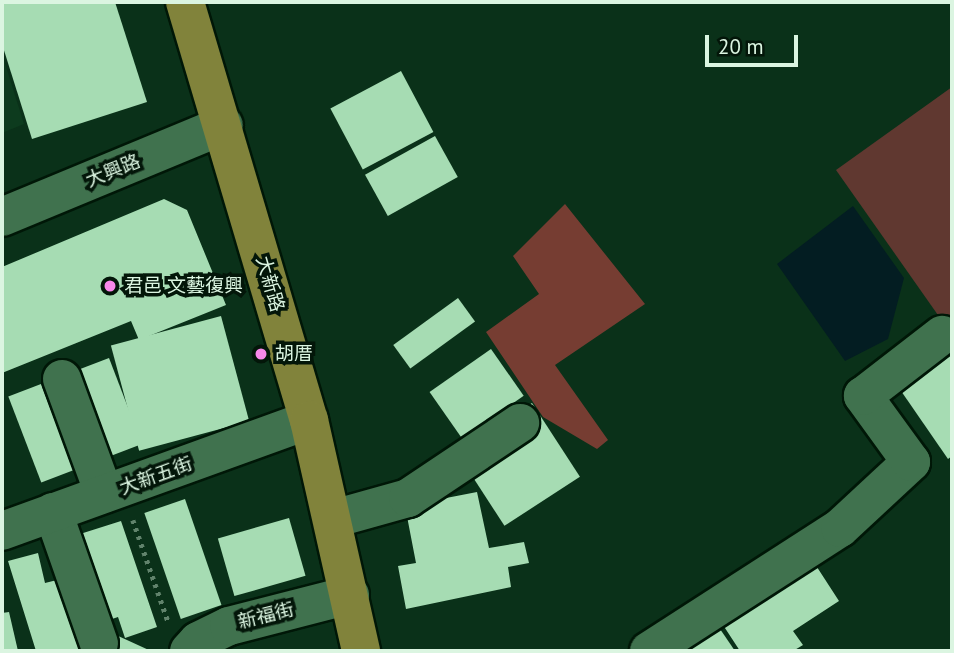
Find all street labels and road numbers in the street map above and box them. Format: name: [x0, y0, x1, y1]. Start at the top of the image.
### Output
street label: 大興路: [82, 150, 144, 192]
street label: 大新路: [251, 253, 289, 315]
street label: 大新五街: [116, 452, 196, 500]
street label: 新福街: [236, 598, 296, 634]

